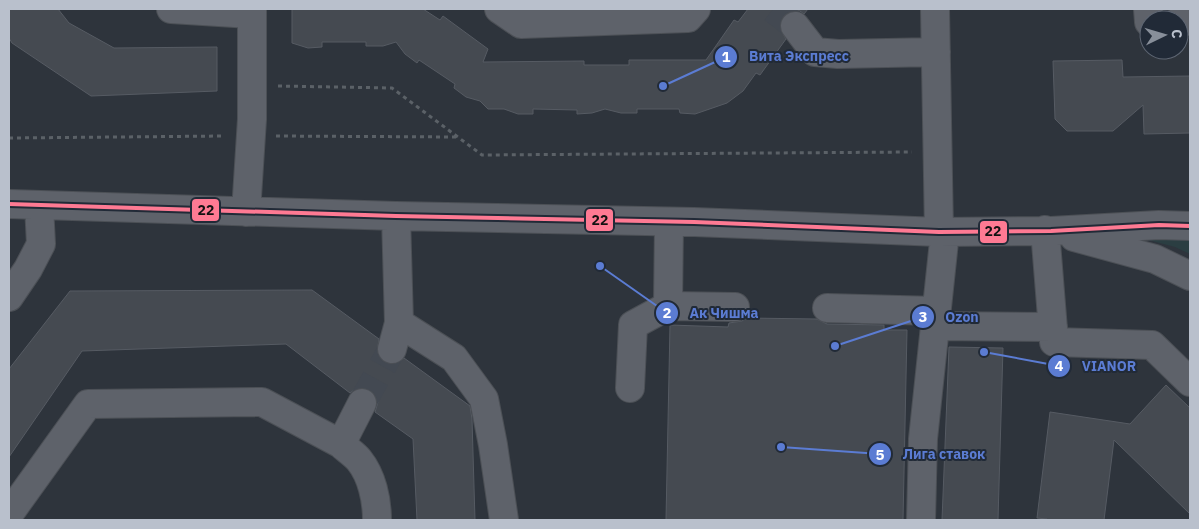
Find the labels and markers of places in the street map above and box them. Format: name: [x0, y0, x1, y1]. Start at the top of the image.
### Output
callout: Вита Экспресс: [714, 42, 859, 71]
callout: Ак Чишма: [654, 298, 768, 327]
callout: Ozon: [910, 302, 989, 331]
callout: VIANOR: [1047, 352, 1146, 381]
callout: Лига ставок: [867, 440, 995, 469]

